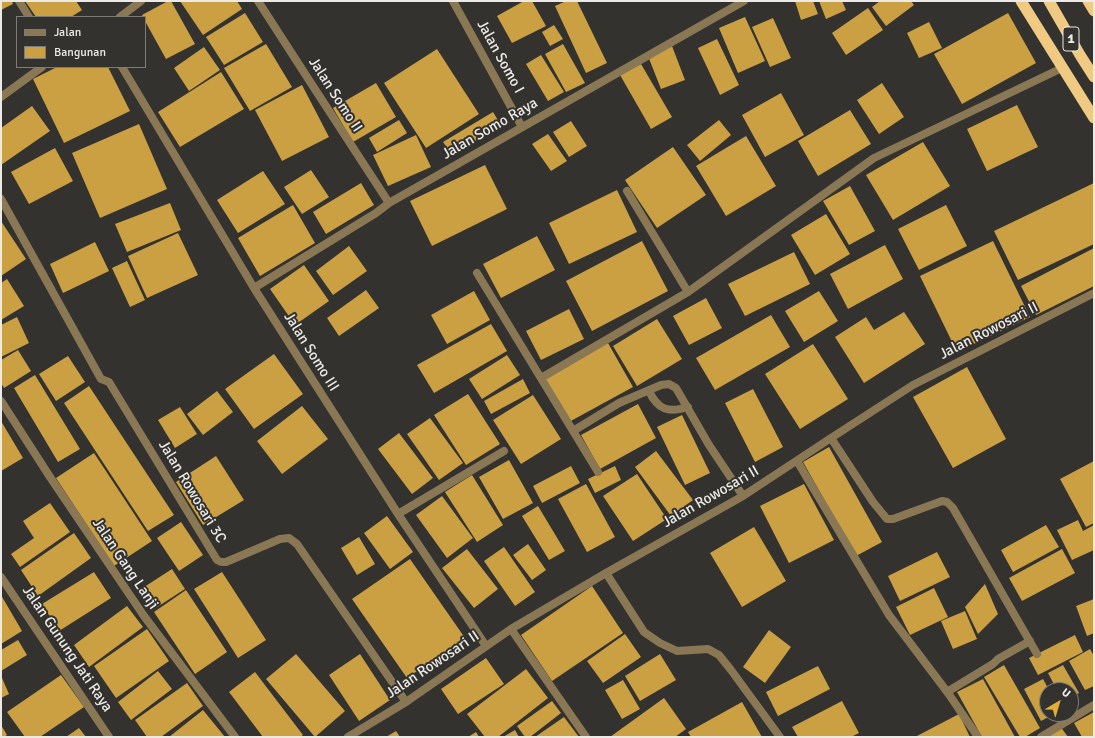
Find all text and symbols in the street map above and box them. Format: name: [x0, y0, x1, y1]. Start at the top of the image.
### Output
legend: [16, 16, 146, 68]
street label: Jalan Somo I: [472, 17, 528, 97]
text: Jalan: [54, 25, 81, 40]
road number: 1: [1063, 27, 1079, 51]
text: Bangunan: [54, 45, 106, 60]
street label: Jalan Somo II: [304, 54, 366, 136]
street label: Jalan Somo Raya: [439, 94, 541, 164]
street label: Jalan Rowosari II: [937, 298, 1041, 364]
street label: Jalan Somo III: [280, 309, 342, 395]
street label: Jalan Rowosari 3C: [154, 437, 230, 547]
street label: Jalan Rowosari II: [660, 462, 762, 532]
street label: Jalan Gang Lanji: [88, 515, 162, 613]
street label: Jalan Gunung Jati Raya: [18, 582, 116, 716]
street label: Jalan Rowosari II: [383, 627, 483, 703]
north arrow: [1039, 682, 1079, 722]
text: U: [1059, 686, 1073, 700]

